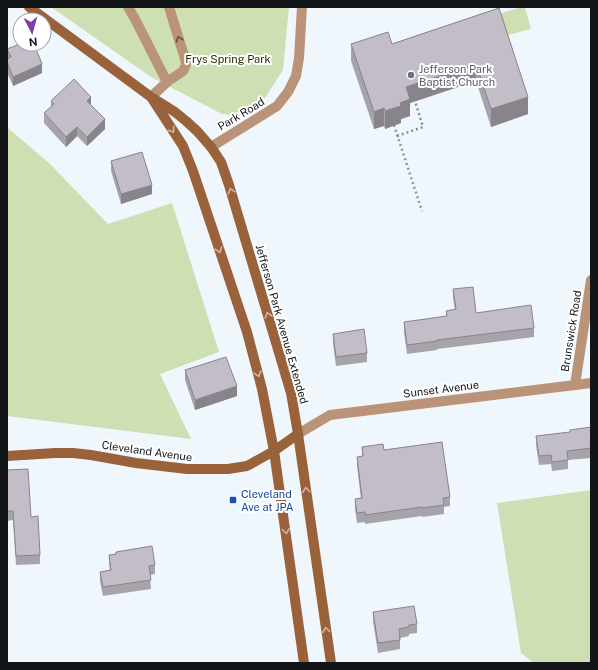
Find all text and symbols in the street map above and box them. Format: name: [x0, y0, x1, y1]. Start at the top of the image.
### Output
north arrow: [12, 12, 52, 52]
text: N: [28, 36, 38, 48]
one-way arrow: [175, 36, 184, 43]
park label: Frys Spring Park: [185, 53, 271, 65]
place label: Jefferson Park Baptist Church: [419, 63, 495, 88]
marker: Jefferson Park Baptist Church: [406, 70, 416, 80]
street label: Park Road: [216, 95, 266, 133]
one-way arrow: [167, 126, 175, 133]
one-way arrow: [227, 187, 236, 194]
street label: Jefferson Park Avenue Extended: [253, 243, 311, 405]
one-way arrow: [215, 246, 223, 253]
street label: Brunswick Road: [559, 290, 583, 372]
one-way arrow: [264, 312, 273, 319]
one-way arrow: [254, 371, 262, 377]
street label: Sunset Avenue: [402, 378, 480, 400]
street label: Cleveland Avenue: [101, 439, 193, 463]
one-way arrow: [302, 487, 311, 493]
place label: Cleveland Ave at JPA: [241, 488, 294, 513]
marker: Cleveland Ave at JPA: [228, 495, 238, 505]
one-way arrow: [281, 528, 290, 534]
one-way arrow: [322, 627, 331, 633]

